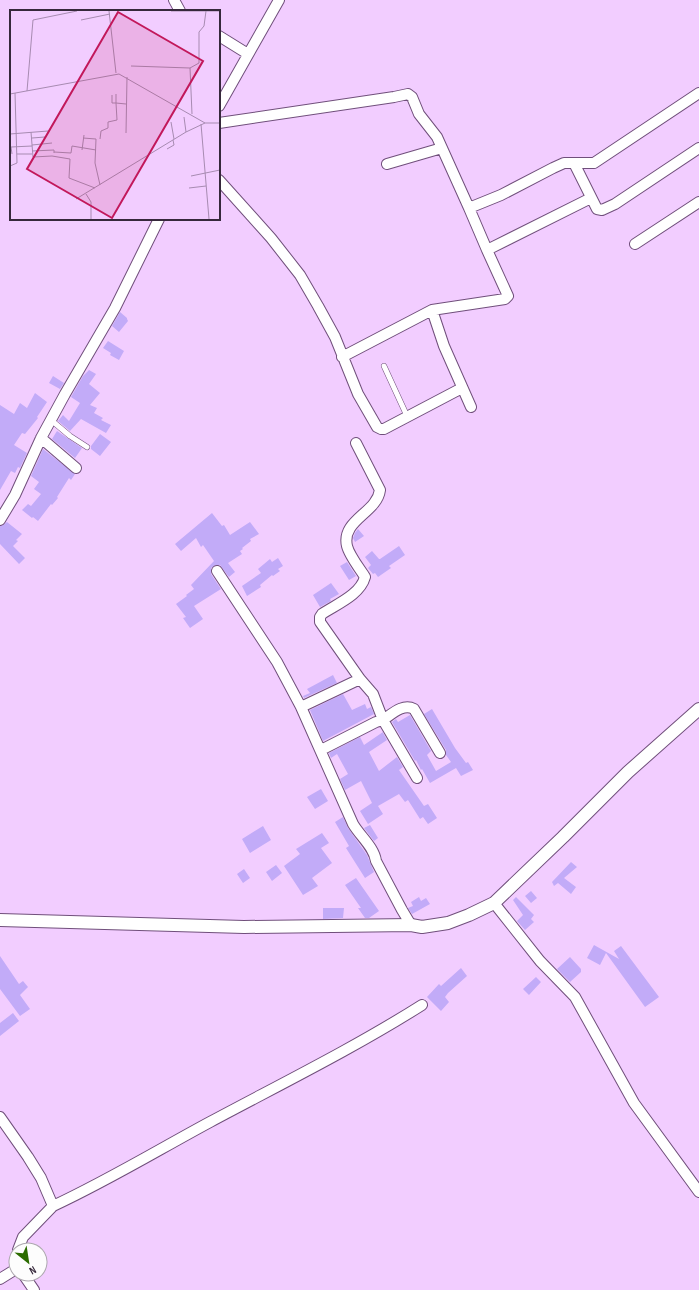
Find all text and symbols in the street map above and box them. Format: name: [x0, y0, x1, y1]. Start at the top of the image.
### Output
inset map: [10, 10, 220, 220]
north arrow: [8, 1242, 48, 1282]
text: N: [27, 1263, 39, 1277]

